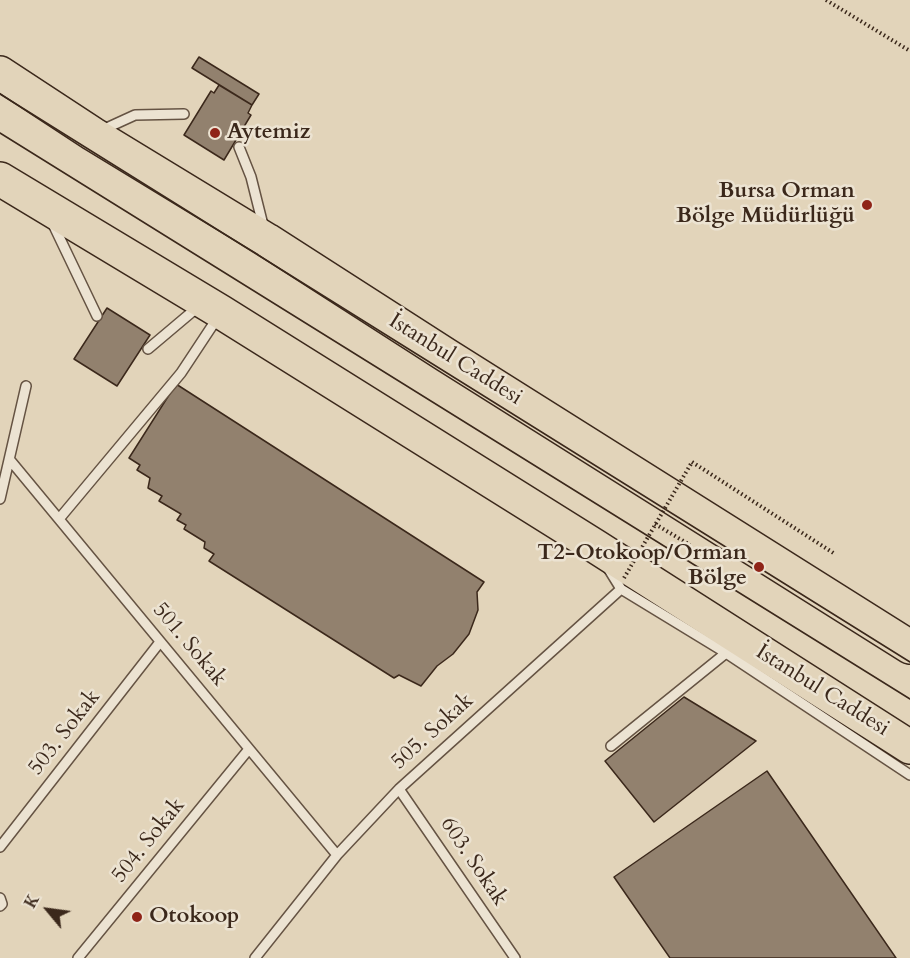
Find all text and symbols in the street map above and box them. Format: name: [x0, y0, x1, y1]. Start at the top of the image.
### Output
place label: Aytemiz: [227, 120, 311, 146]
marker: Aytemiz: [208, 126, 222, 140]
place label: Bursa Orman Bölge Müdürlüğü: [676, 179, 855, 230]
marker: Bursa Orman Bölge Müdürlüğü: [860, 198, 874, 212]
street label: İstanbul Caddesi: [383, 308, 527, 412]
place label: T2-Otokoop/Orman Bölge: [537, 541, 747, 592]
marker: T2-Otokoop/Orman Bölge: [752, 560, 766, 574]
street label: 501. Sokak: [146, 598, 232, 692]
street label: İstanbul Caddesi: [750, 639, 894, 743]
street label: 503. Sokak: [23, 685, 107, 781]
street label: 505. Sokak: [387, 688, 479, 776]
street label: 504. Sokak: [107, 793, 191, 889]
street label: 603. Sokak: [434, 813, 512, 911]
north arrow: [18, 880, 78, 940]
text: K: [19, 890, 45, 912]
place label: Otokoop: [149, 904, 239, 930]
marker: Otokoop: [130, 910, 144, 924]

